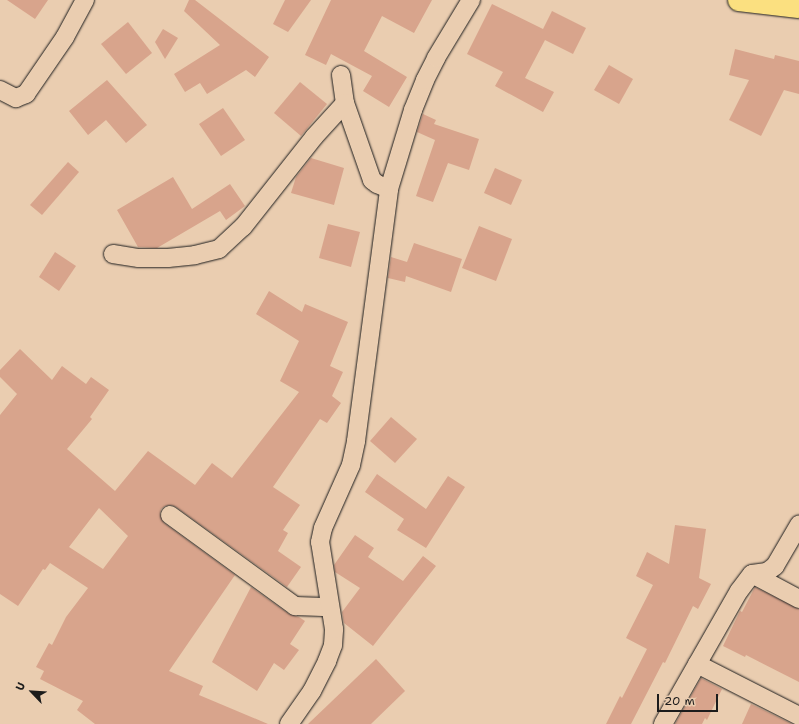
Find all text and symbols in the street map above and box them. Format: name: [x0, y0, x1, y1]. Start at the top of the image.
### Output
north arrow: [12, 672, 52, 712]
text: U: [12, 680, 29, 693]
scale bar: [659, 686, 720, 712]
text: 20 m: [664, 693, 695, 709]

